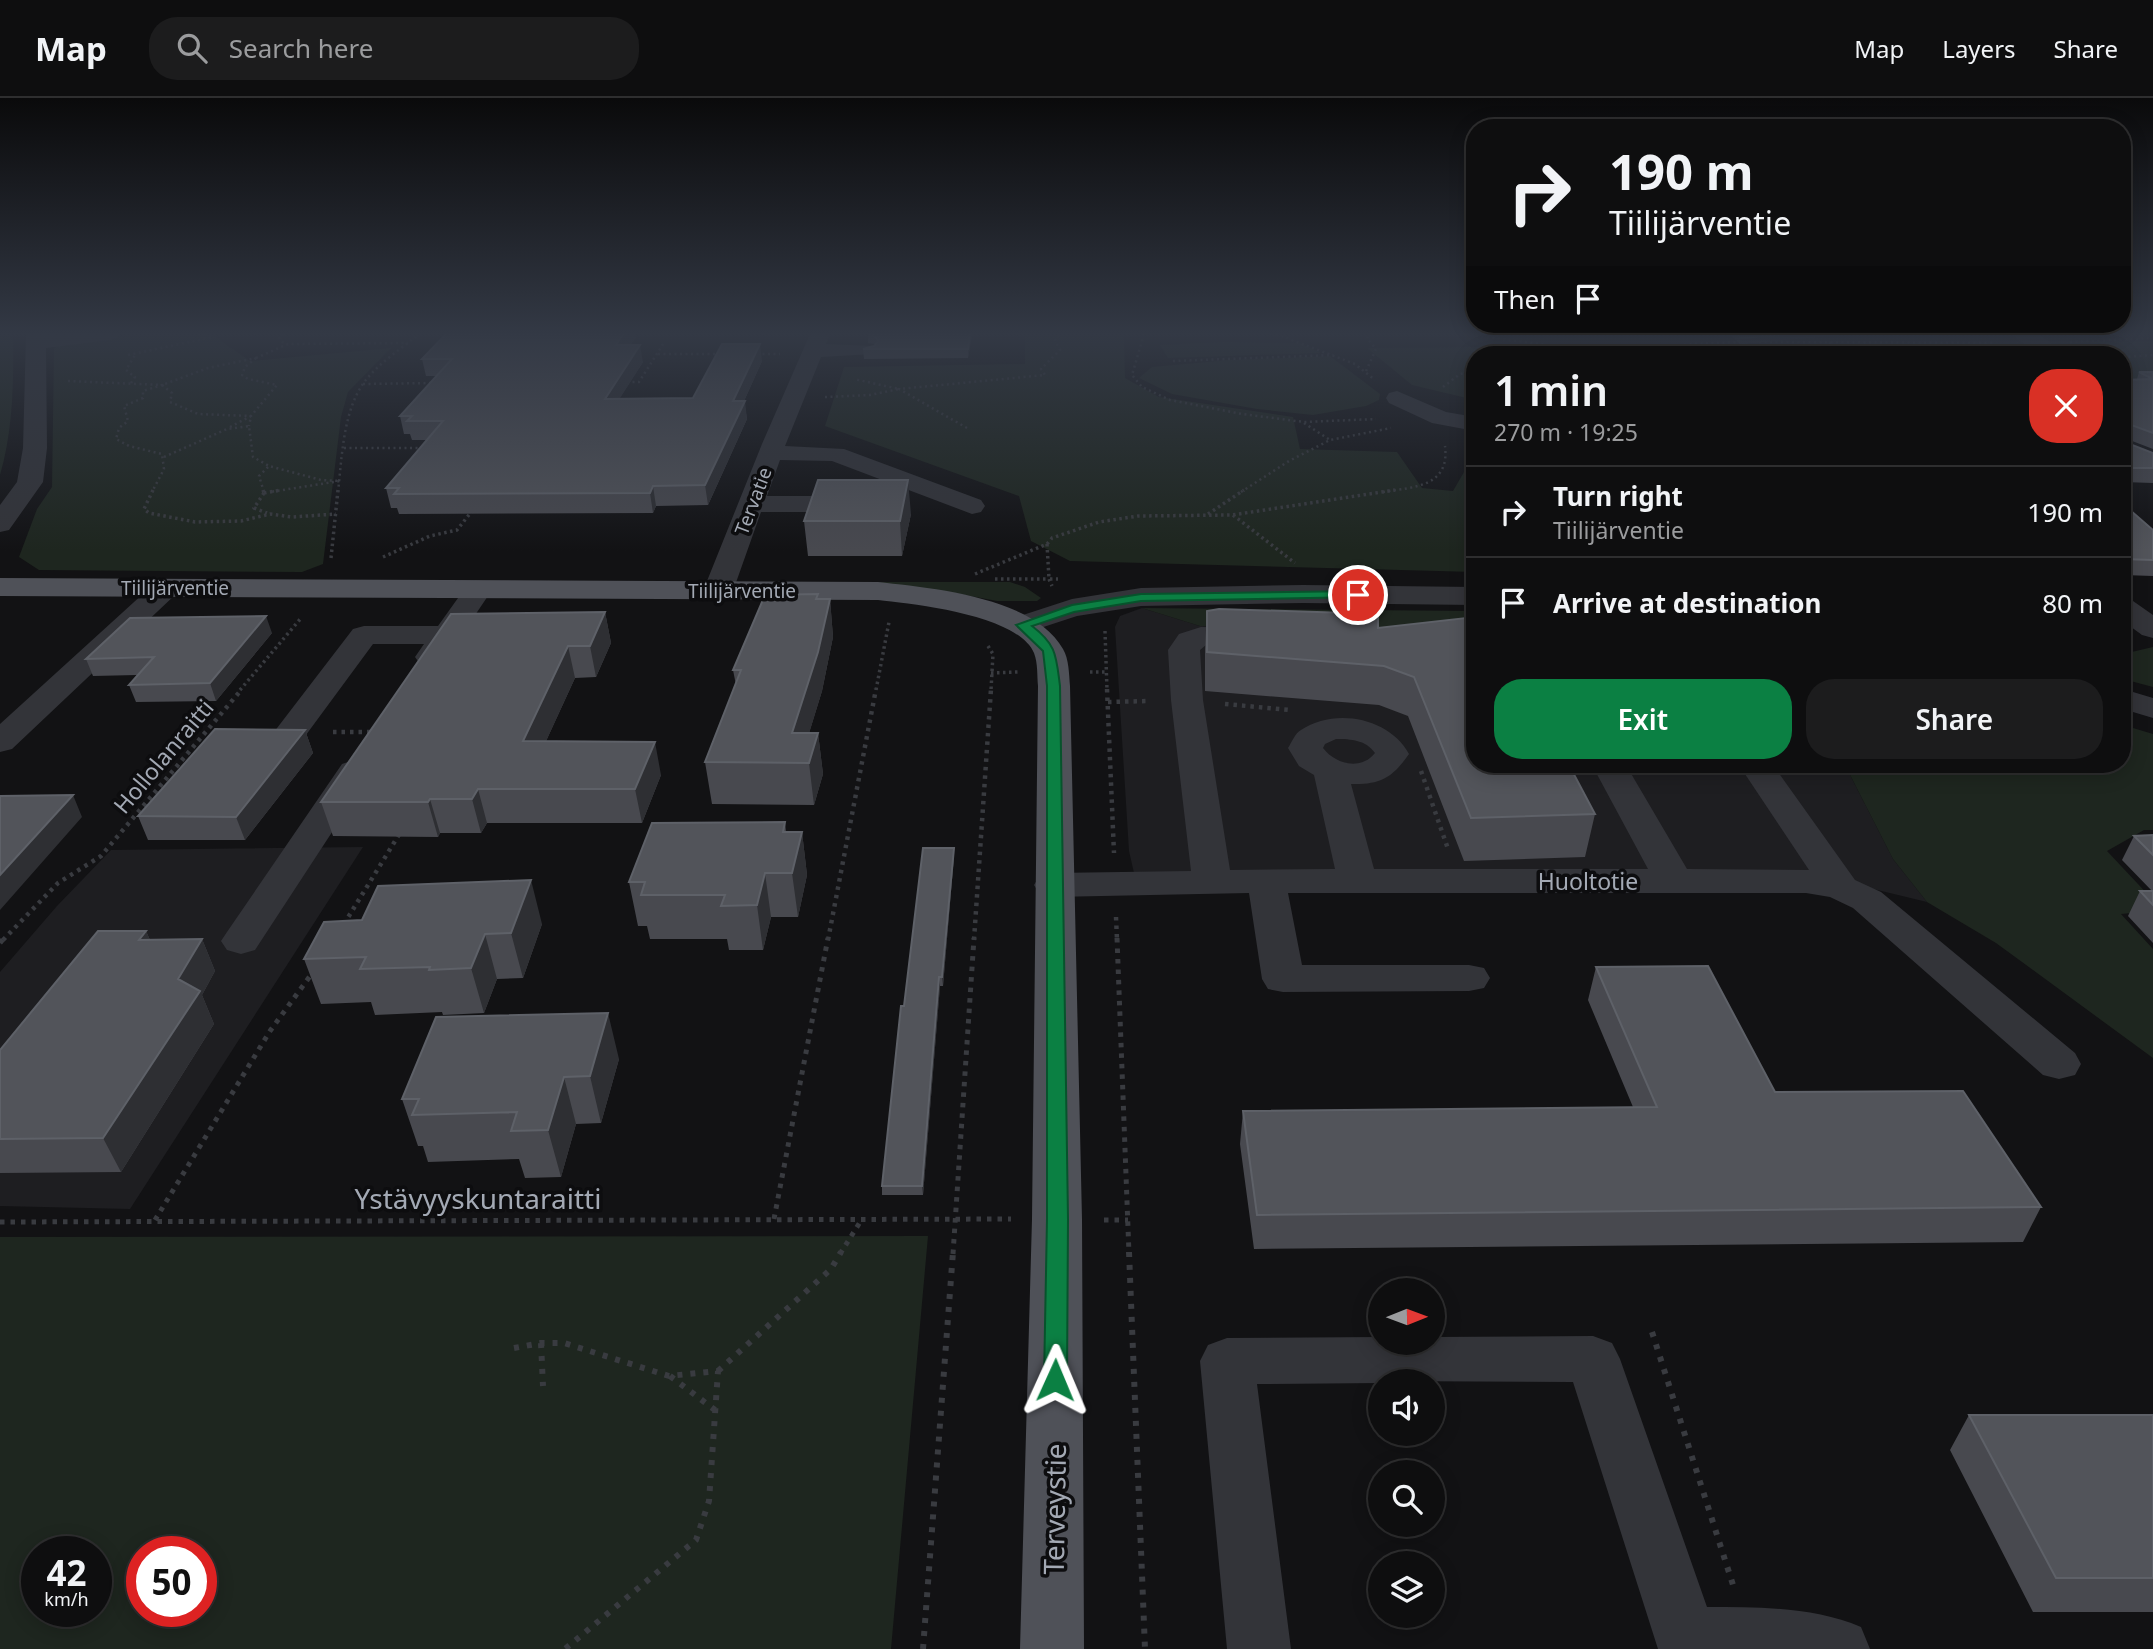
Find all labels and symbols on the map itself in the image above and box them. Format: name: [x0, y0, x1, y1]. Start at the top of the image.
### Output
street label: Tervatie: [728, 463, 778, 539]
pin: [1328, 565, 1388, 625]
street label: Tiilijärventie: [121, 575, 229, 601]
street label: Tiilijärventie: [688, 578, 796, 604]
street label: Hollolanraitti: [106, 692, 220, 820]
street label: Huoltotie: [1538, 865, 1638, 897]
street label: Ystävyyskuntaraitti: [355, 1179, 601, 1217]
north arrow: [1368, 1278, 1446, 1354]
position arrow: [1018, 1343, 1092, 1417]
street label: Terveystie: [1034, 1443, 1074, 1575]
speed limit sign: 50: [126, 1536, 217, 1627]

